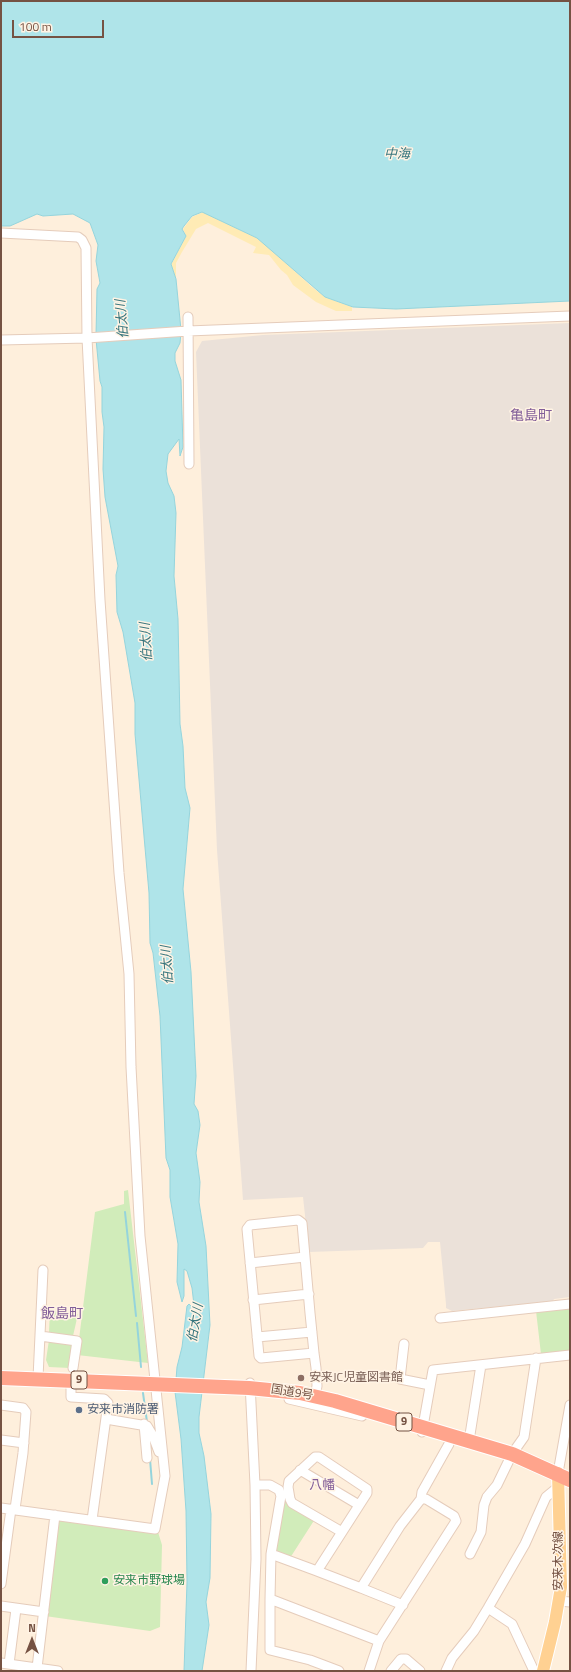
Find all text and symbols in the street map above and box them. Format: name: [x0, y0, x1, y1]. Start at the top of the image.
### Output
scale bar: [14, 12, 106, 38]
text: 100 m: [19, 17, 52, 36]
water label: 中海: [384, 147, 410, 163]
water label: 伯太川: [114, 299, 132, 339]
district label: 亀島町: [510, 409, 552, 425]
water label: 伯太川: [138, 622, 156, 662]
water label: 伯太川: [159, 945, 177, 985]
water label: 伯太川: [185, 1302, 207, 1344]
district label: 飯島町: [41, 1307, 83, 1323]
road number: 9: [71, 1371, 87, 1389]
place label: 安来JC児童図書館: [309, 1371, 403, 1385]
marker: 安来JC児童図書館: [296, 1373, 306, 1383]
street label: 国道9号: [270, 1383, 314, 1403]
place label: 安来市消防署: [87, 1403, 159, 1417]
marker: 安来市消防署: [74, 1405, 84, 1415]
road number: 9: [396, 1413, 412, 1431]
district label: 八幡: [309, 1478, 335, 1494]
street label: 安来木次線: [552, 1531, 566, 1591]
place label: 安来市野球場: [113, 1574, 185, 1588]
marker: 安来市野球場: [100, 1576, 110, 1586]
north arrow: [12, 1620, 52, 1660]
text: N: [28, 1620, 36, 1636]

